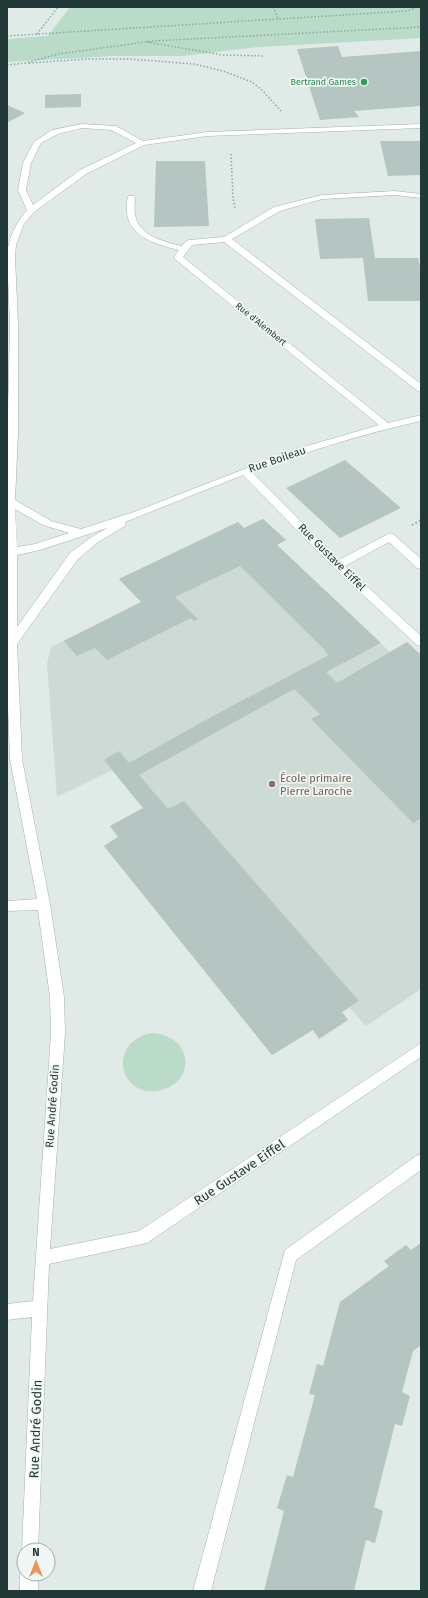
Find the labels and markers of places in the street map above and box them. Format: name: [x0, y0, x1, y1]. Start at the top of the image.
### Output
place label: Bertrand Games: [290, 77, 356, 87]
marker: Bertrand Games: [359, 77, 369, 87]
place label: École primaire Pierre Laroche: [280, 771, 352, 798]
marker: École primaire Pierre Laroche: [267, 779, 277, 789]

